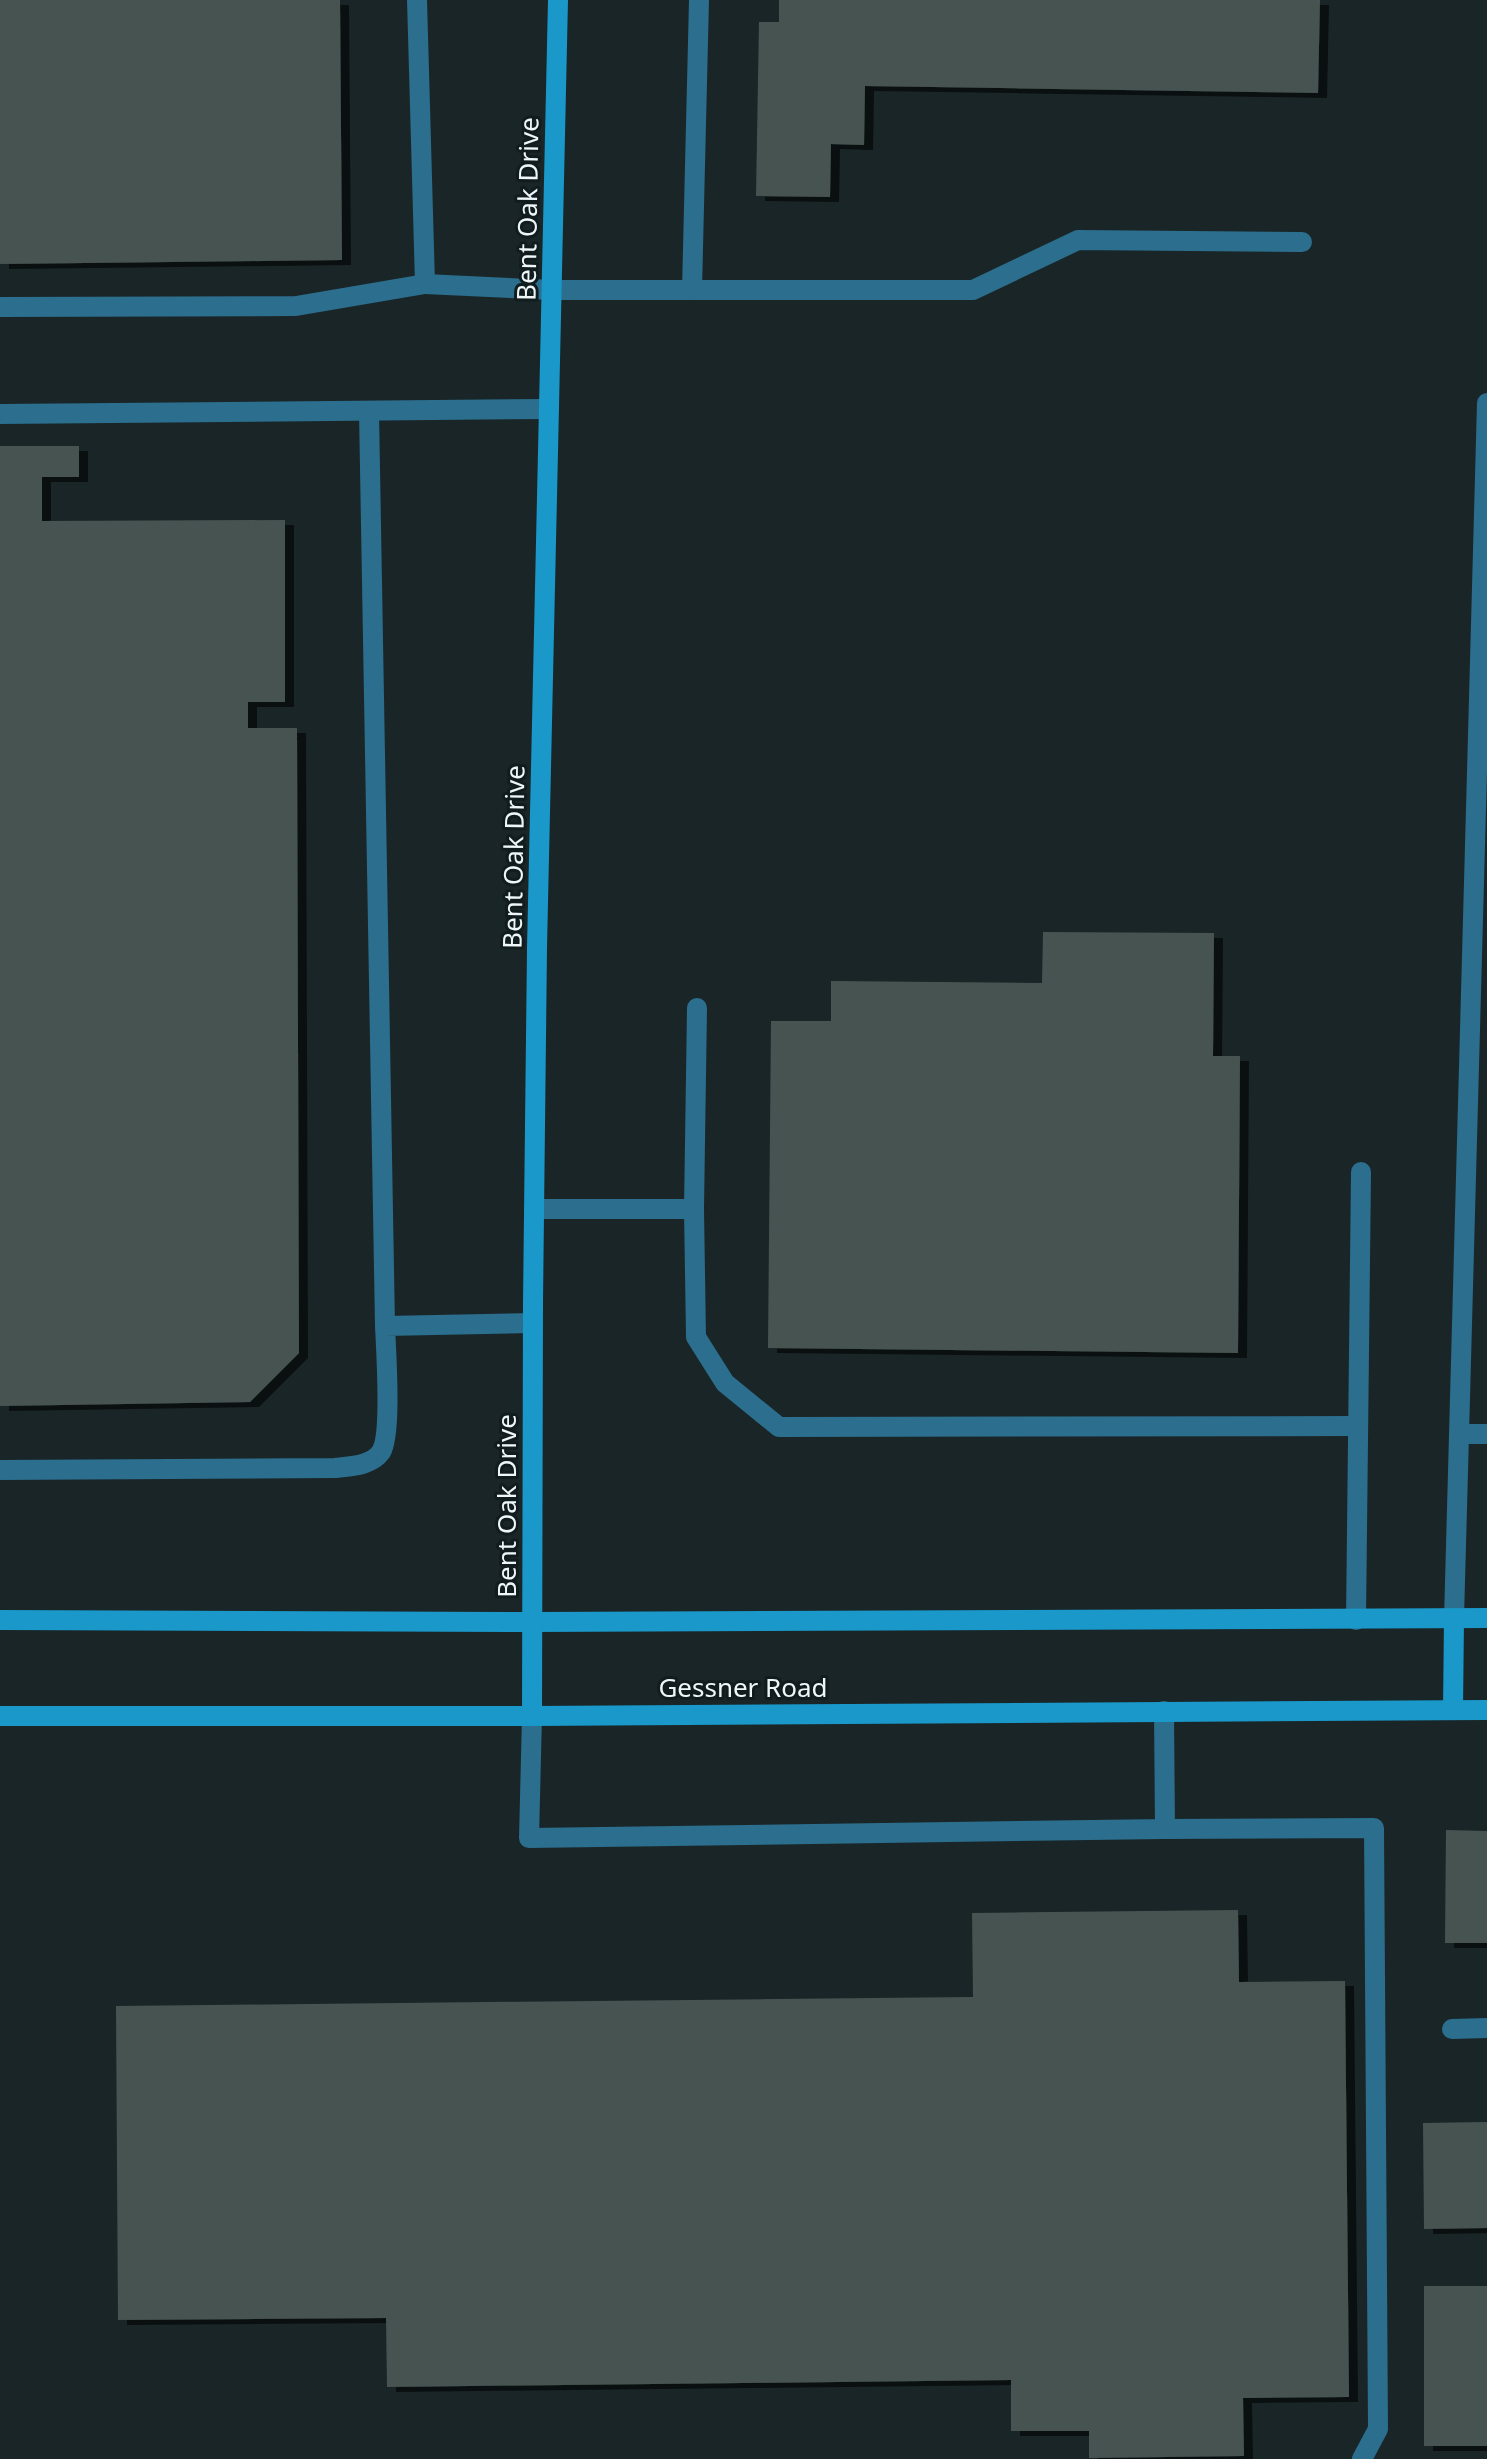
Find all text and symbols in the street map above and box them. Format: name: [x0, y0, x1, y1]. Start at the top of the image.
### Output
street label: Bent Oak Drive: [507, 117, 547, 301]
street label: Bent Oak Drive: [493, 765, 533, 949]
street label: Bent Oak Drive: [488, 1414, 524, 1598]
street label: Gessner Road: [658, 1669, 828, 1705]

